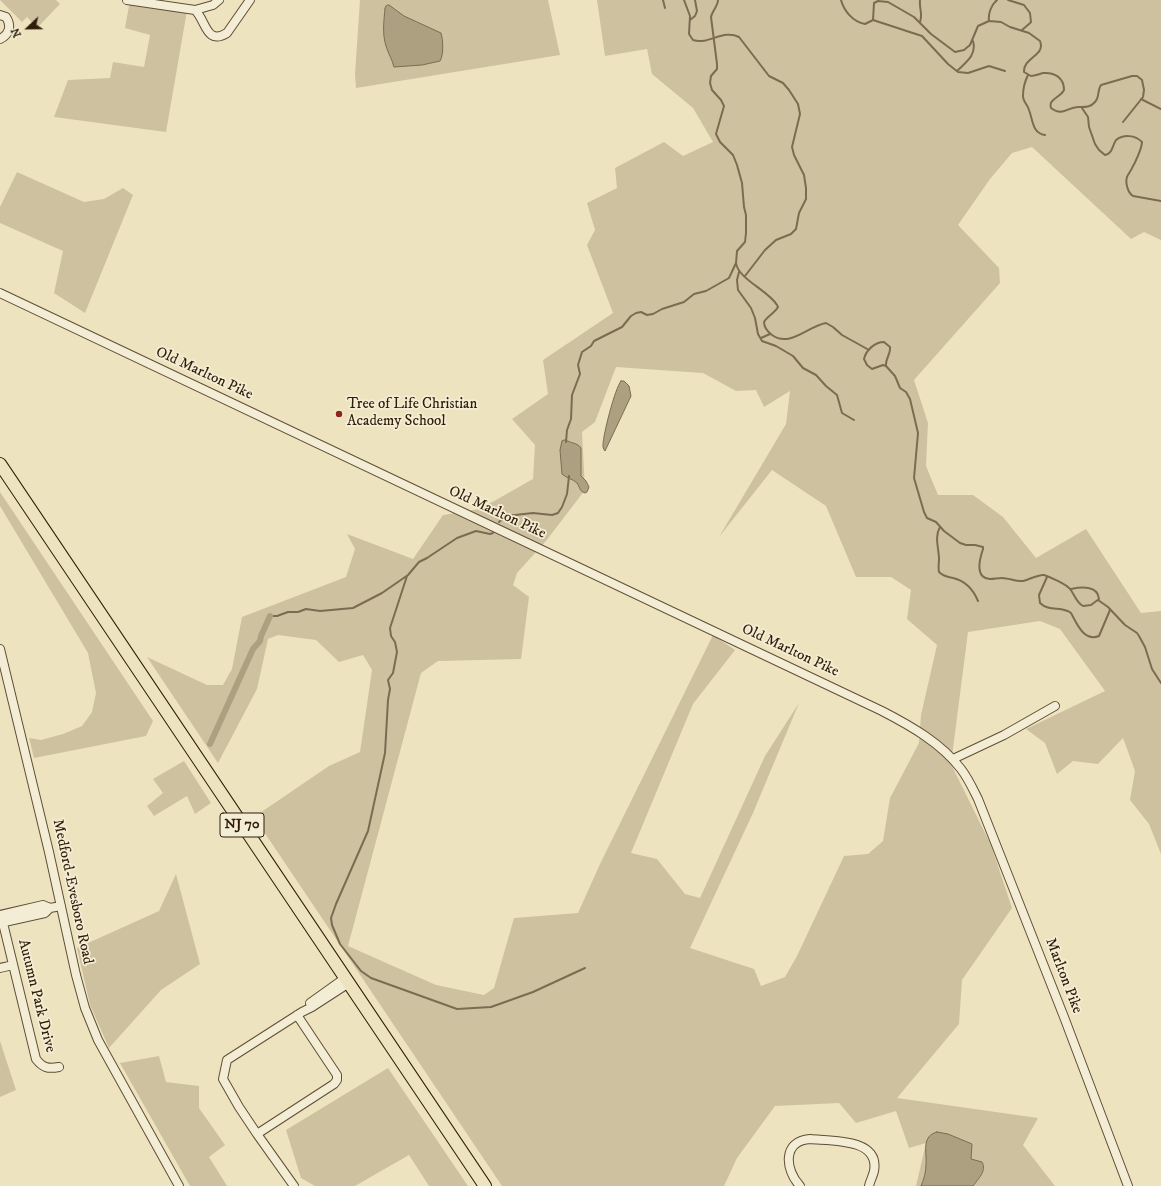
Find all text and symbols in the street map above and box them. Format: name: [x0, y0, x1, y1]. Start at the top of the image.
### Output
north arrow: [8, 8, 48, 48]
text: N: [9, 26, 25, 39]
street label: Old Marlton Pike: [153, 344, 255, 404]
place label: Tree of Life Christian Academy School: [347, 396, 477, 431]
marker: Tree of Life Christian Academy School: [334, 409, 344, 419]
street label: Old Marlton Pike: [446, 483, 548, 543]
street label: Old Marlton Pike: [739, 621, 841, 681]
road number: NJ 70: [220, 813, 264, 837]
street label: Medford-Evesboro Road: [48, 818, 96, 966]
street label: Marlton Pike: [1040, 936, 1086, 1016]
street label: Autumn Park Drive: [13, 938, 59, 1054]

